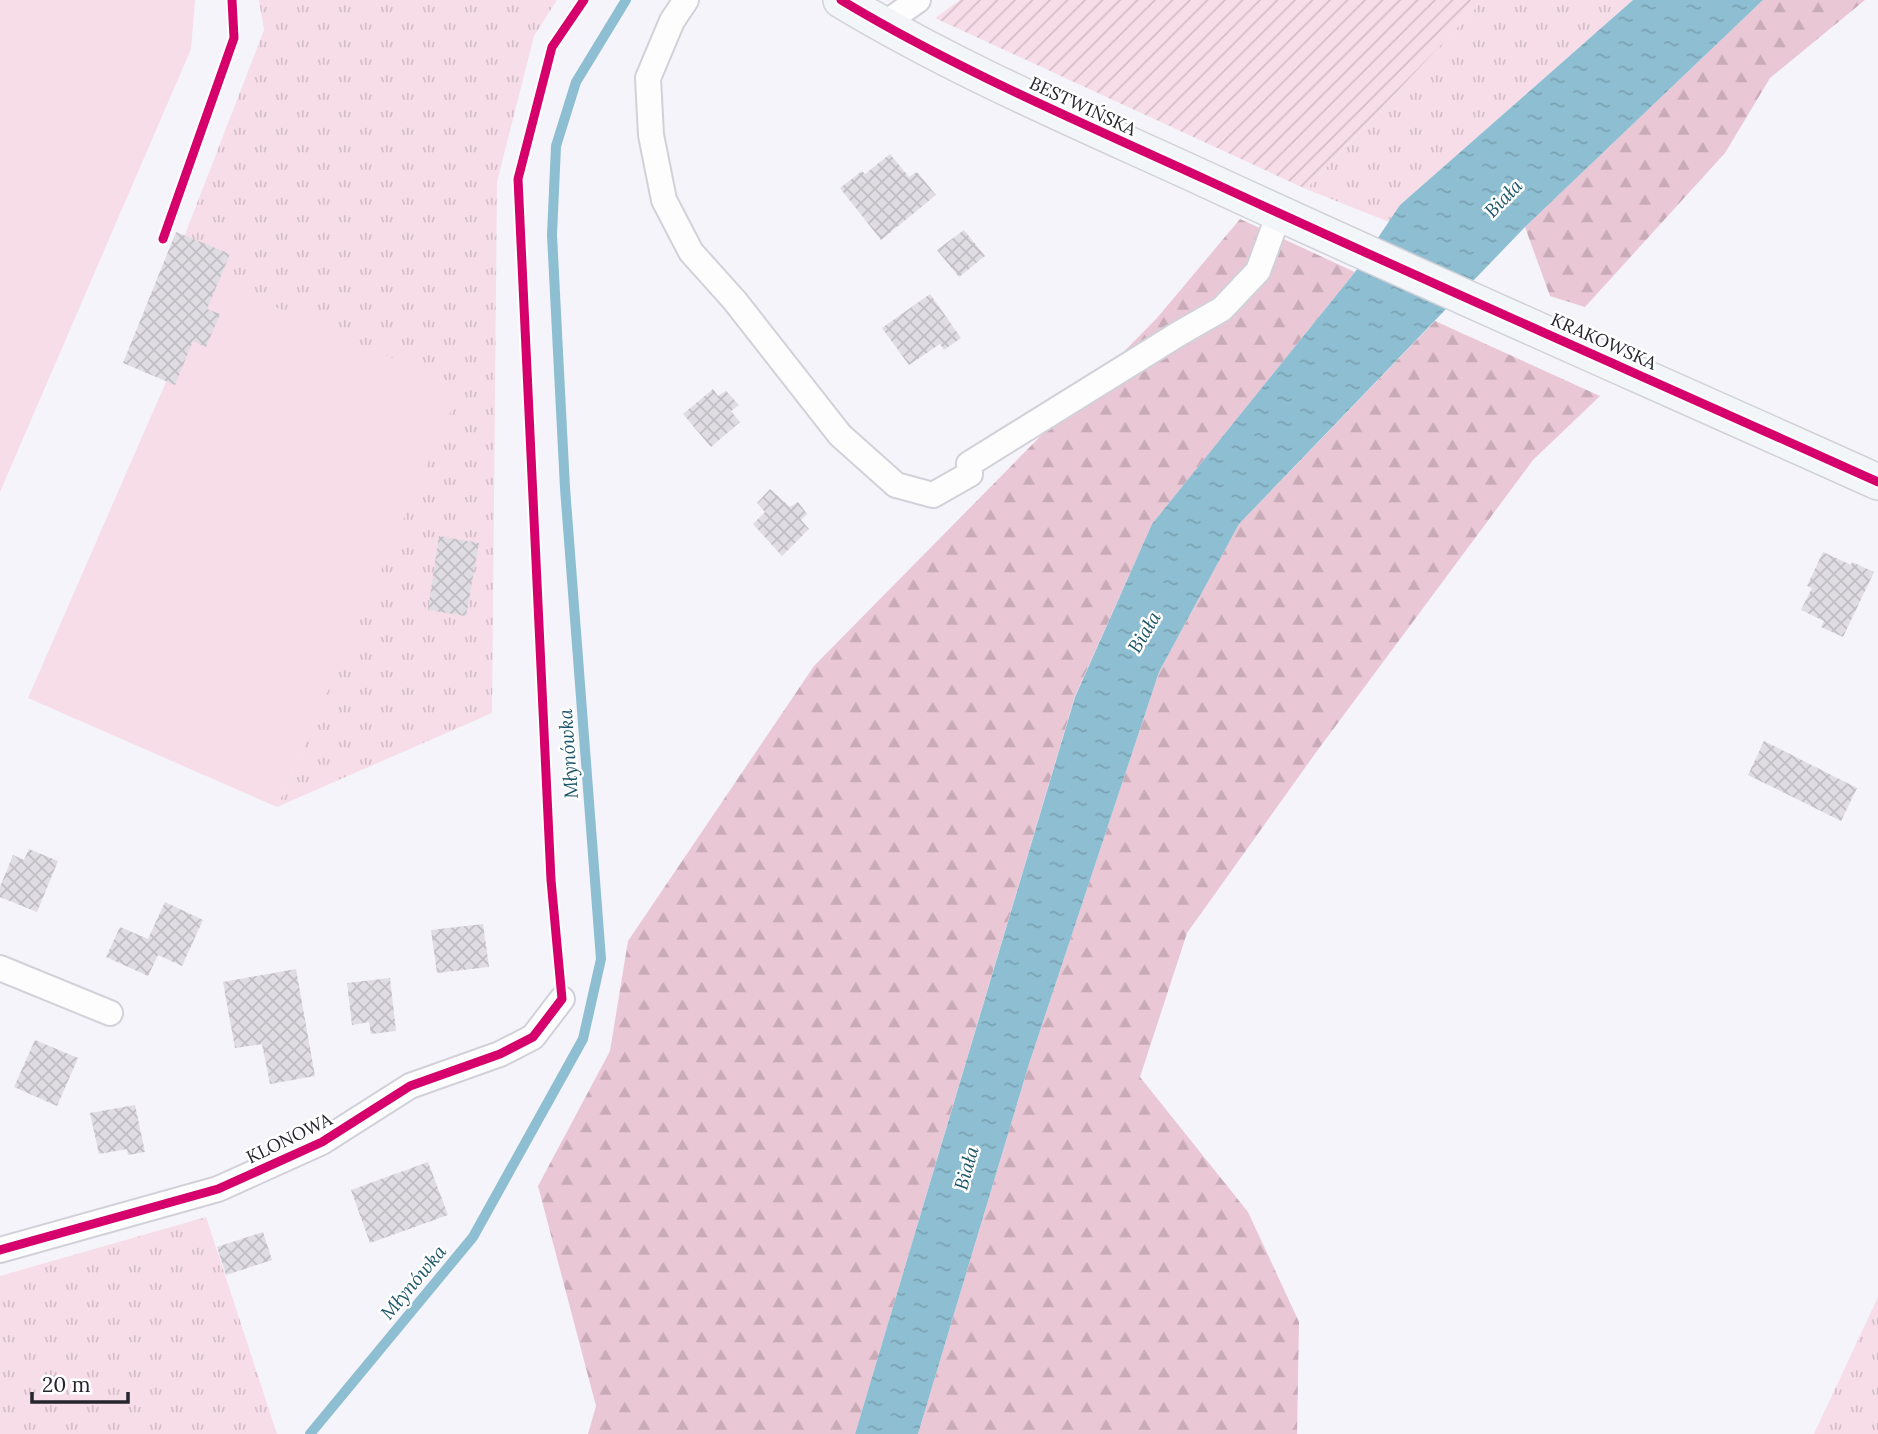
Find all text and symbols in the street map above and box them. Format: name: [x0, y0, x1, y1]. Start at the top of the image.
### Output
street label: BESTWIŃSKA: [1026, 71, 1141, 141]
water label: Biała: [1479, 173, 1527, 222]
street label: KRAKOWSKA: [1548, 307, 1661, 375]
water label: Biała: [1122, 606, 1166, 657]
water label: Młynówka: [553, 708, 583, 800]
street label: KLONOWA: [242, 1107, 336, 1169]
water label: Biała: [948, 1143, 984, 1193]
water label: Młynówka: [375, 1239, 451, 1324]
scale bar: [32, 1360, 128, 1404]
text: 20 m: [42, 1371, 91, 1398]

